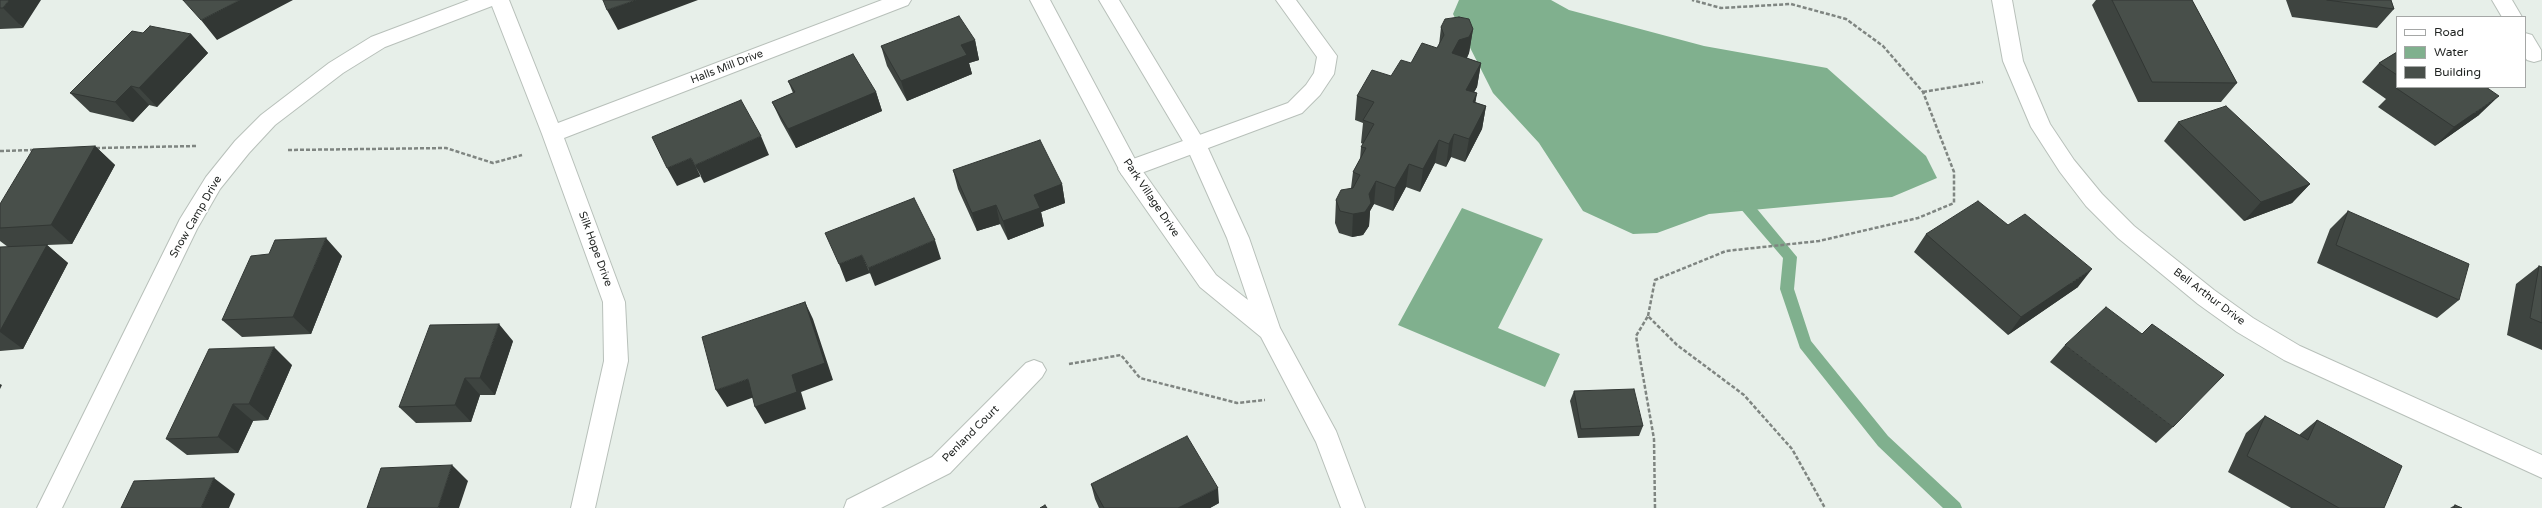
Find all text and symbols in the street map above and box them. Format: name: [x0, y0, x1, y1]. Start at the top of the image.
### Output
legend: [2396, 16, 2526, 88]
text: Road: [2434, 25, 2464, 39]
text: Water: [2434, 45, 2468, 59]
street label: Halls Mill Drive: [689, 47, 765, 87]
text: Building: [2434, 65, 2481, 79]
street label: Park Village Drive: [1120, 156, 1182, 240]
street label: Snow Camp Drive: [167, 174, 225, 260]
street label: Silk Hope Drive: [575, 210, 615, 288]
street label: Bell Arthur Drive: [2171, 266, 2247, 328]
street label: Penland Court: [940, 403, 1002, 465]

